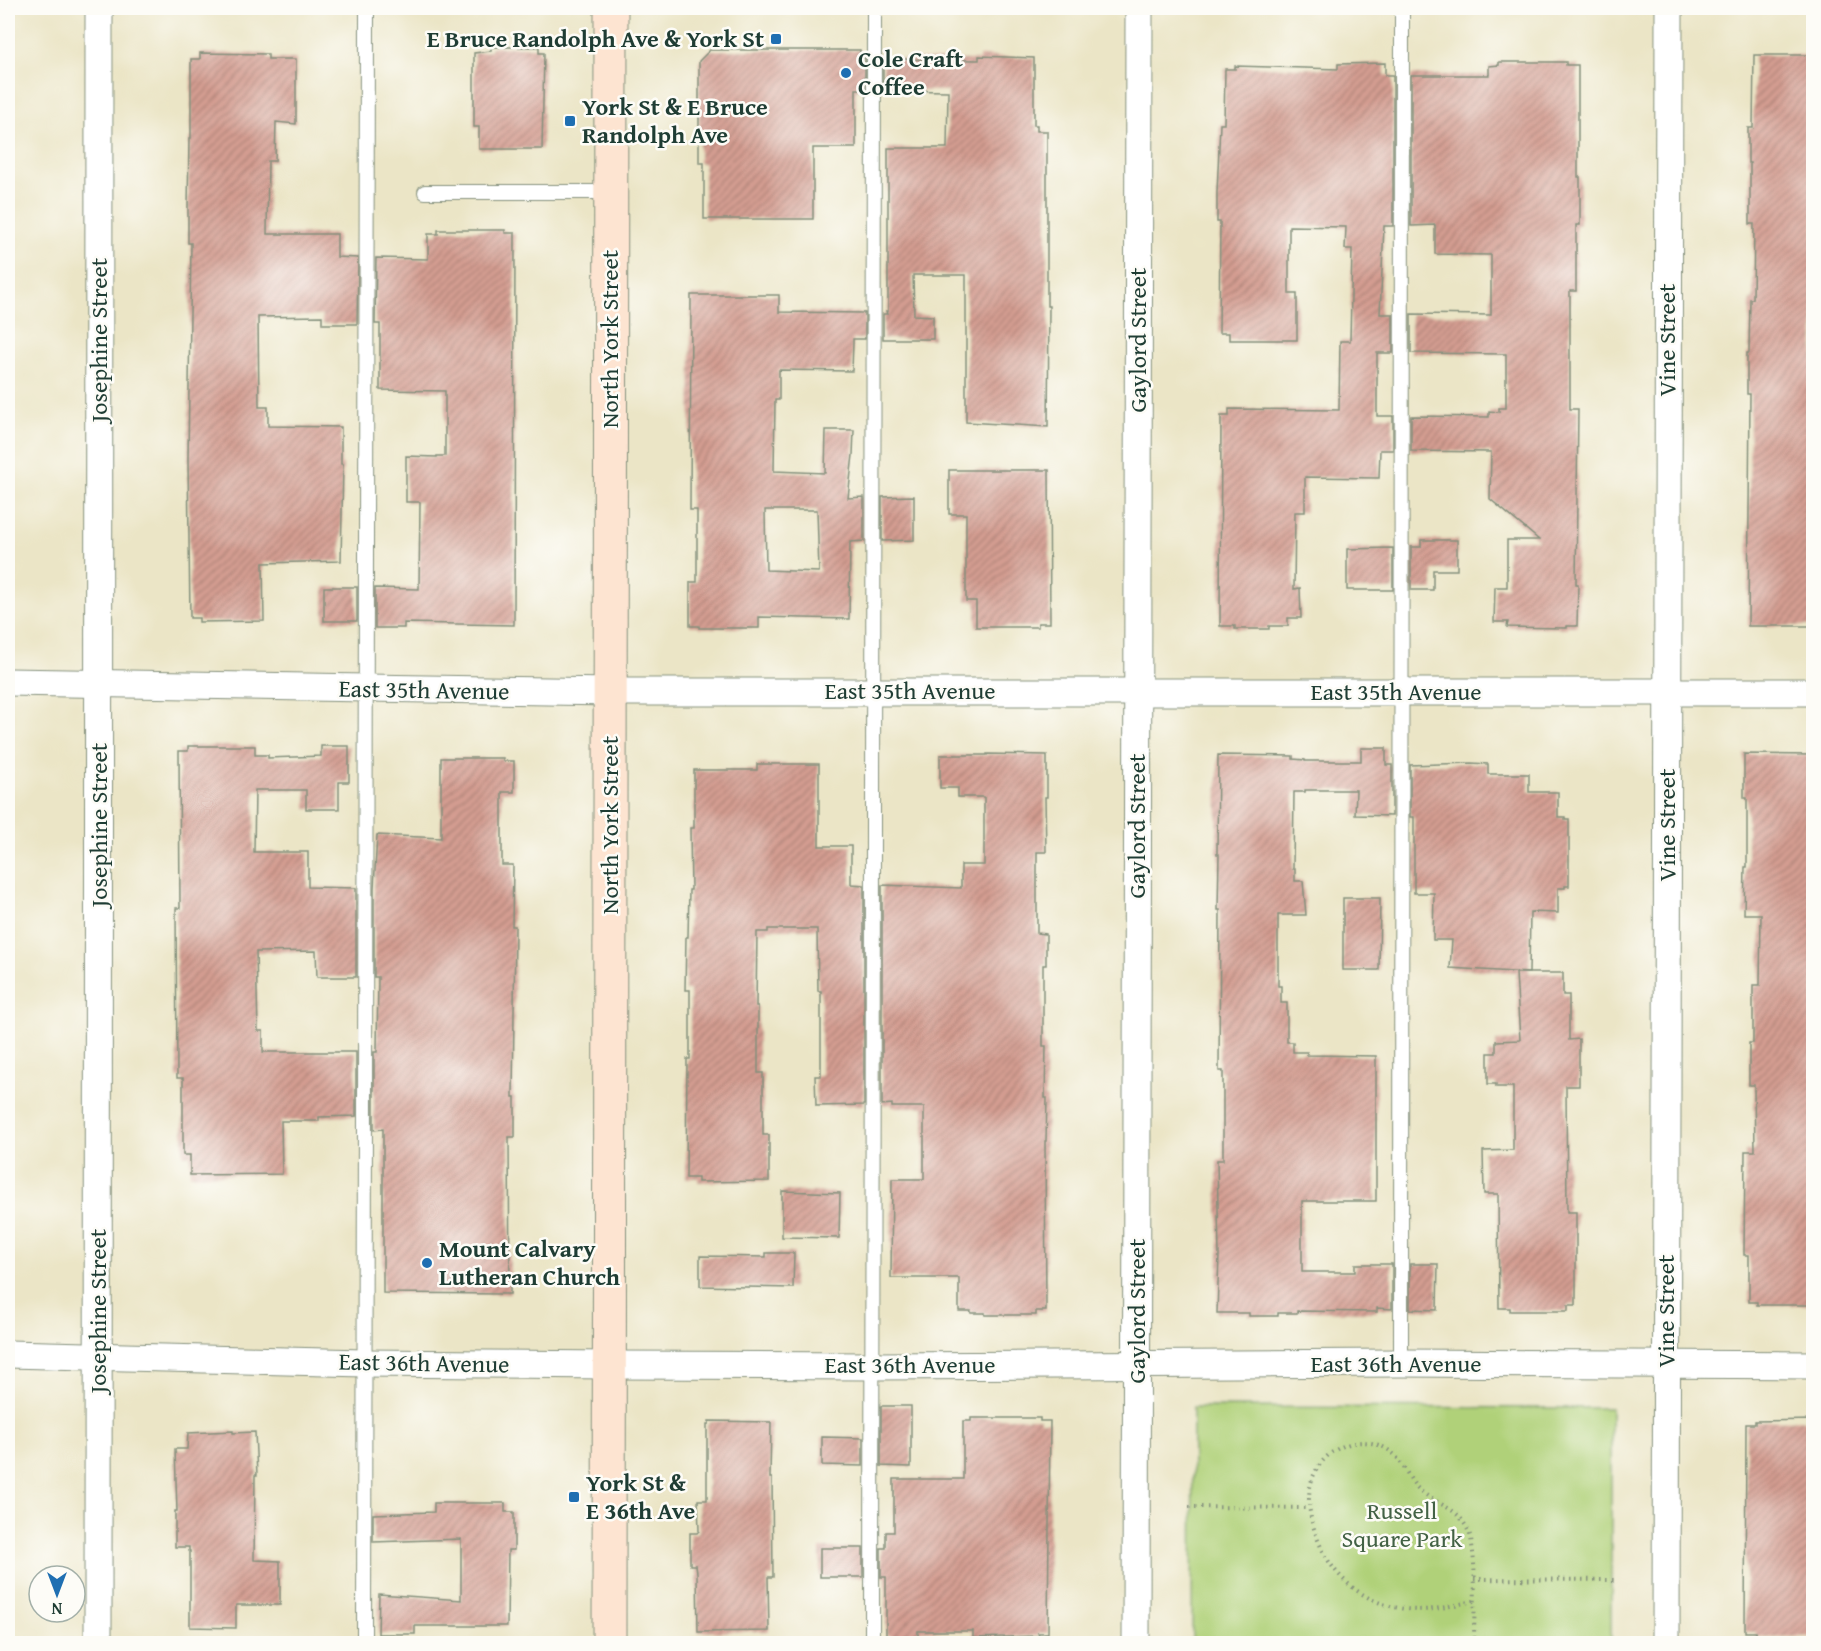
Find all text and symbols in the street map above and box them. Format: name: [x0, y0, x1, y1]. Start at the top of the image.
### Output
place label: E Bruce Randolph Ave & York St: [427, 21, 764, 56]
marker: E Bruce Randolph Ave & York St: [769, 32, 783, 46]
place label: Cole Craft Coffee: [858, 41, 963, 104]
marker: Cole Craft Coffee: [839, 66, 853, 80]
place label: York St & E Bruce Randolph Ave: [582, 89, 768, 152]
marker: York St & E Bruce Randolph Ave: [563, 114, 577, 128]
street label: North York Street: [592, 249, 627, 428]
street label: Josephine Street: [81, 257, 116, 425]
street label: Gaylord Street: [1120, 267, 1155, 412]
street label: Vine Street: [1649, 283, 1684, 397]
street label: East 35th Avenue: [338, 671, 510, 708]
street label: East 35th Avenue: [825, 673, 995, 708]
street label: East 35th Avenue: [1311, 674, 1481, 709]
street label: North York Street: [592, 735, 627, 914]
street label: Josephine Street: [81, 742, 116, 910]
street label: Gaylord Street: [1119, 753, 1154, 898]
street label: Vine Street: [1649, 768, 1684, 882]
street label: Josephine Street: [80, 1228, 115, 1396]
place label: Mount Calvary Lutheran Church: [439, 1231, 620, 1294]
street label: Gaylord Street: [1119, 1238, 1154, 1383]
street label: Vine Street: [1648, 1254, 1683, 1368]
marker: Mount Calvary Lutheran Church: [420, 1256, 434, 1270]
street label: East 36th Avenue: [338, 1344, 510, 1381]
street label: East 36th Avenue: [1311, 1346, 1481, 1381]
street label: East 36th Avenue: [825, 1347, 995, 1382]
place label: York St & E 36th Ave: [586, 1465, 695, 1528]
marker: York St & E 36th Ave: [567, 1490, 581, 1504]
park label: Russell Square Park: [1341, 1493, 1463, 1556]
north arrow: [27, 1564, 87, 1624]
text: N: [51, 1597, 62, 1621]

